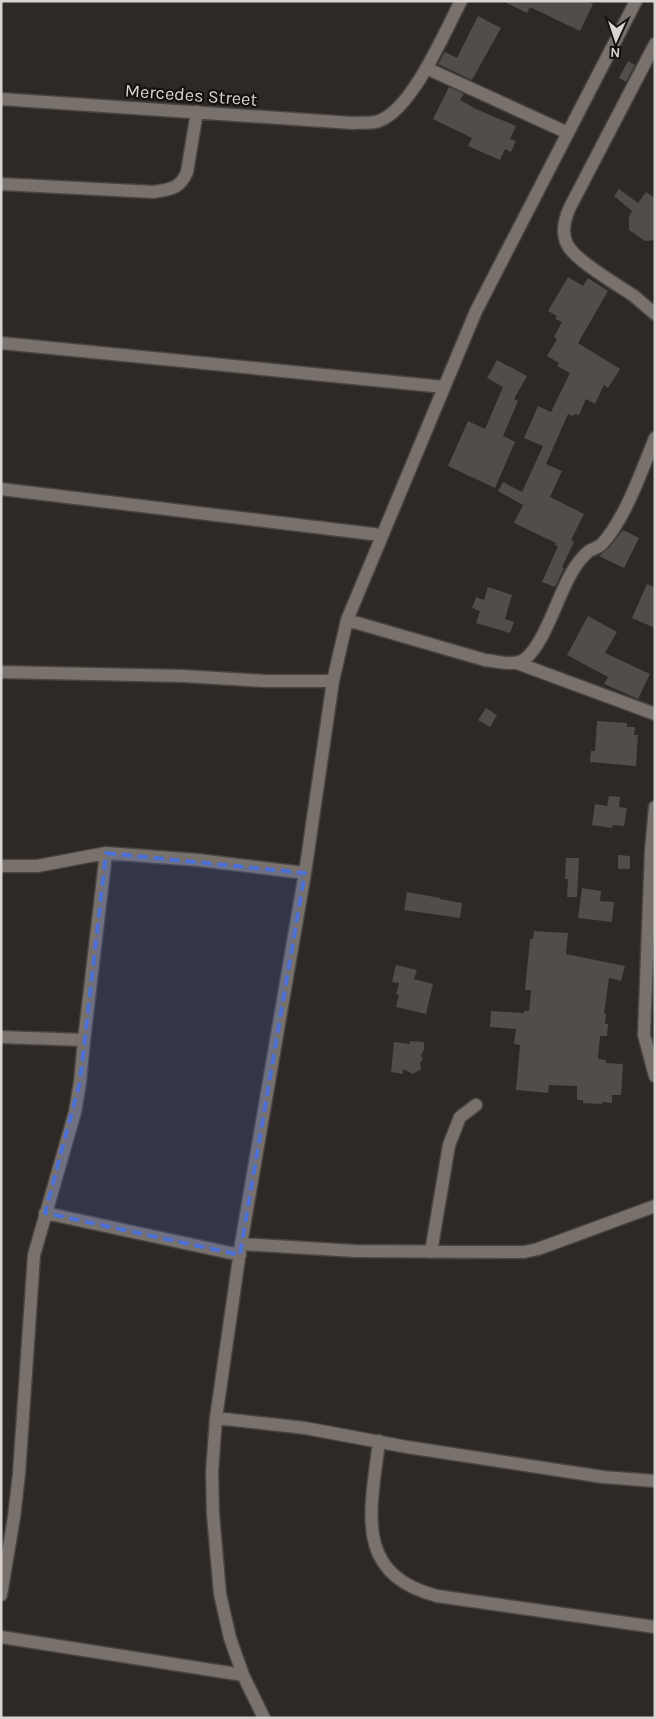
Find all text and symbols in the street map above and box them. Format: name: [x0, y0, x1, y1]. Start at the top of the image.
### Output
north arrow: [591, 15, 641, 65]
text: N: [610, 44, 621, 61]
street label: Mercedes Street: [124, 79, 258, 111]

